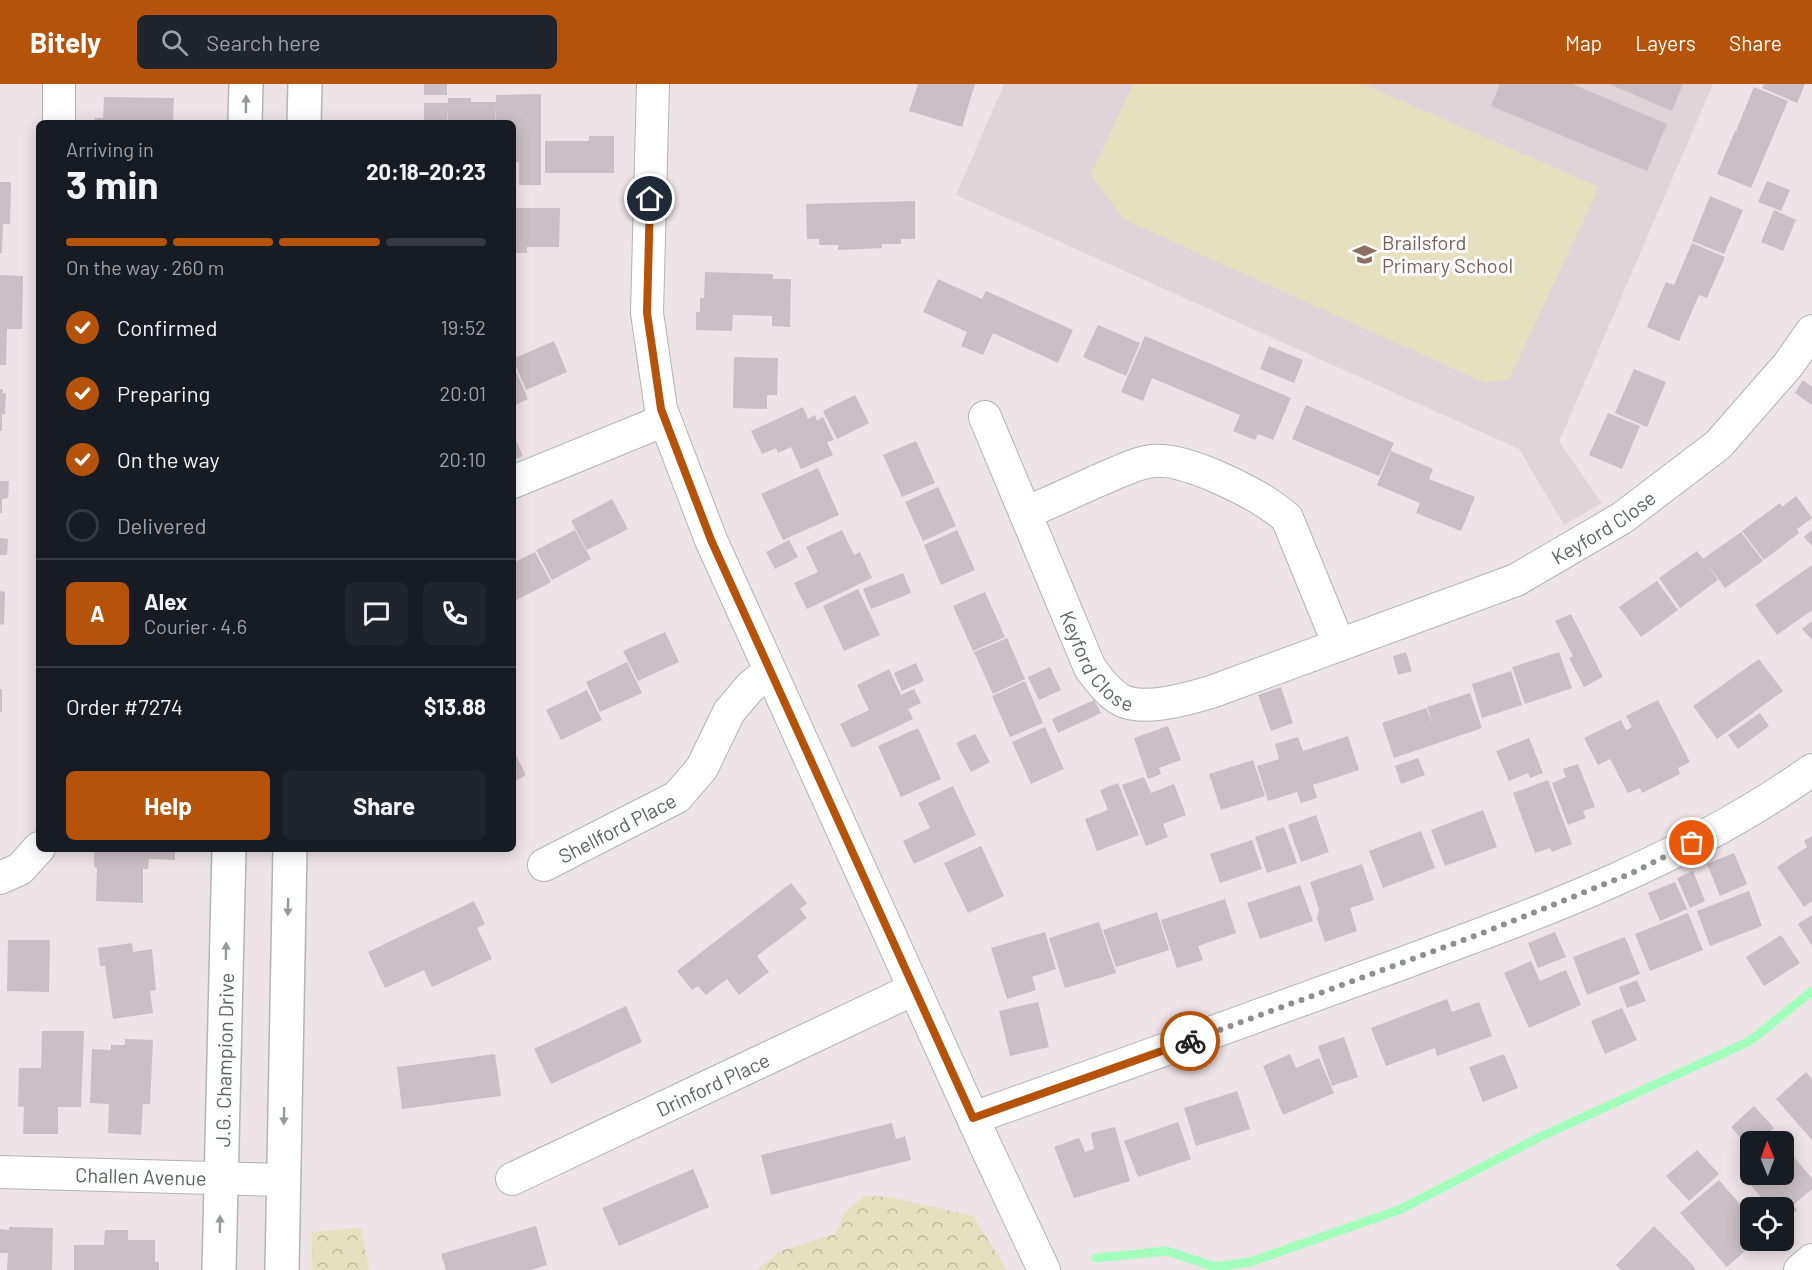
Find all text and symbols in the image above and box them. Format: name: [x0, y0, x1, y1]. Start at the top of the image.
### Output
search box: [137, 15, 557, 69]
text: Bitely: [30, 25, 101, 59]
icon: search: [158, 26, 191, 59]
text: Search here: [206, 29, 321, 55]
text: Map: [1565, 30, 1602, 55]
text: Layers: [1635, 30, 1696, 55]
text: Share: [1729, 30, 1782, 55]
one-way arrow: [241, 94, 251, 113]
text: Arriving in: [66, 137, 154, 161]
text: 20:18–20:23: [366, 158, 486, 184]
text: 3 min: [66, 160, 159, 207]
pin: [624, 173, 675, 224]
icon: home: [633, 182, 666, 215]
place label: Brailsford Primary School: [1382, 230, 1513, 277]
school or university icon: Brailsford Primary School: [1351, 241, 1377, 267]
text: On the way · 260 m: [66, 255, 224, 279]
icon: check: [66, 311, 99, 344]
text: Confirmed: [117, 314, 217, 340]
text: 19:52: [441, 315, 486, 339]
icon: check: [66, 377, 99, 410]
text: Preparing: [117, 380, 210, 406]
text: 20:01: [439, 381, 486, 405]
icon: check: [66, 443, 99, 476]
text: On the way: [117, 446, 220, 472]
text: 20:10: [439, 447, 486, 471]
street label: Keyford Close: [1547, 485, 1660, 569]
text: Delivered: [117, 512, 206, 538]
button: chat: [345, 582, 408, 645]
button: phone: [423, 582, 486, 645]
text: Alex: [144, 588, 187, 614]
text: A: [90, 600, 105, 626]
street label: Keyford Close: [1055, 607, 1136, 716]
text: Courier · 4.6: [144, 614, 247, 638]
text: Order #7274: [66, 693, 183, 719]
text: $13.88: [424, 693, 486, 719]
button: Help: [66, 771, 270, 840]
button: Share: [282, 771, 486, 840]
street label: Shellford Place: [554, 788, 680, 868]
pin: [1666, 817, 1717, 868]
icon: bag: [1675, 826, 1708, 859]
one-way arrow: [284, 898, 293, 917]
one-way arrow: [221, 942, 231, 961]
street label: J.G. Champion Drive: [210, 972, 238, 1148]
courier: [1160, 1011, 1220, 1071]
icon: bike: [1174, 1025, 1207, 1058]
street label: Drinford Place: [652, 1047, 773, 1121]
one-way arrow: [280, 1106, 289, 1125]
north arrow: [1740, 1131, 1794, 1185]
map controls: [1740, 1131, 1794, 1251]
street label: Challen Avenue: [75, 1162, 207, 1190]
button: locate: [1740, 1197, 1794, 1251]
one-way arrow: [215, 1214, 225, 1233]

